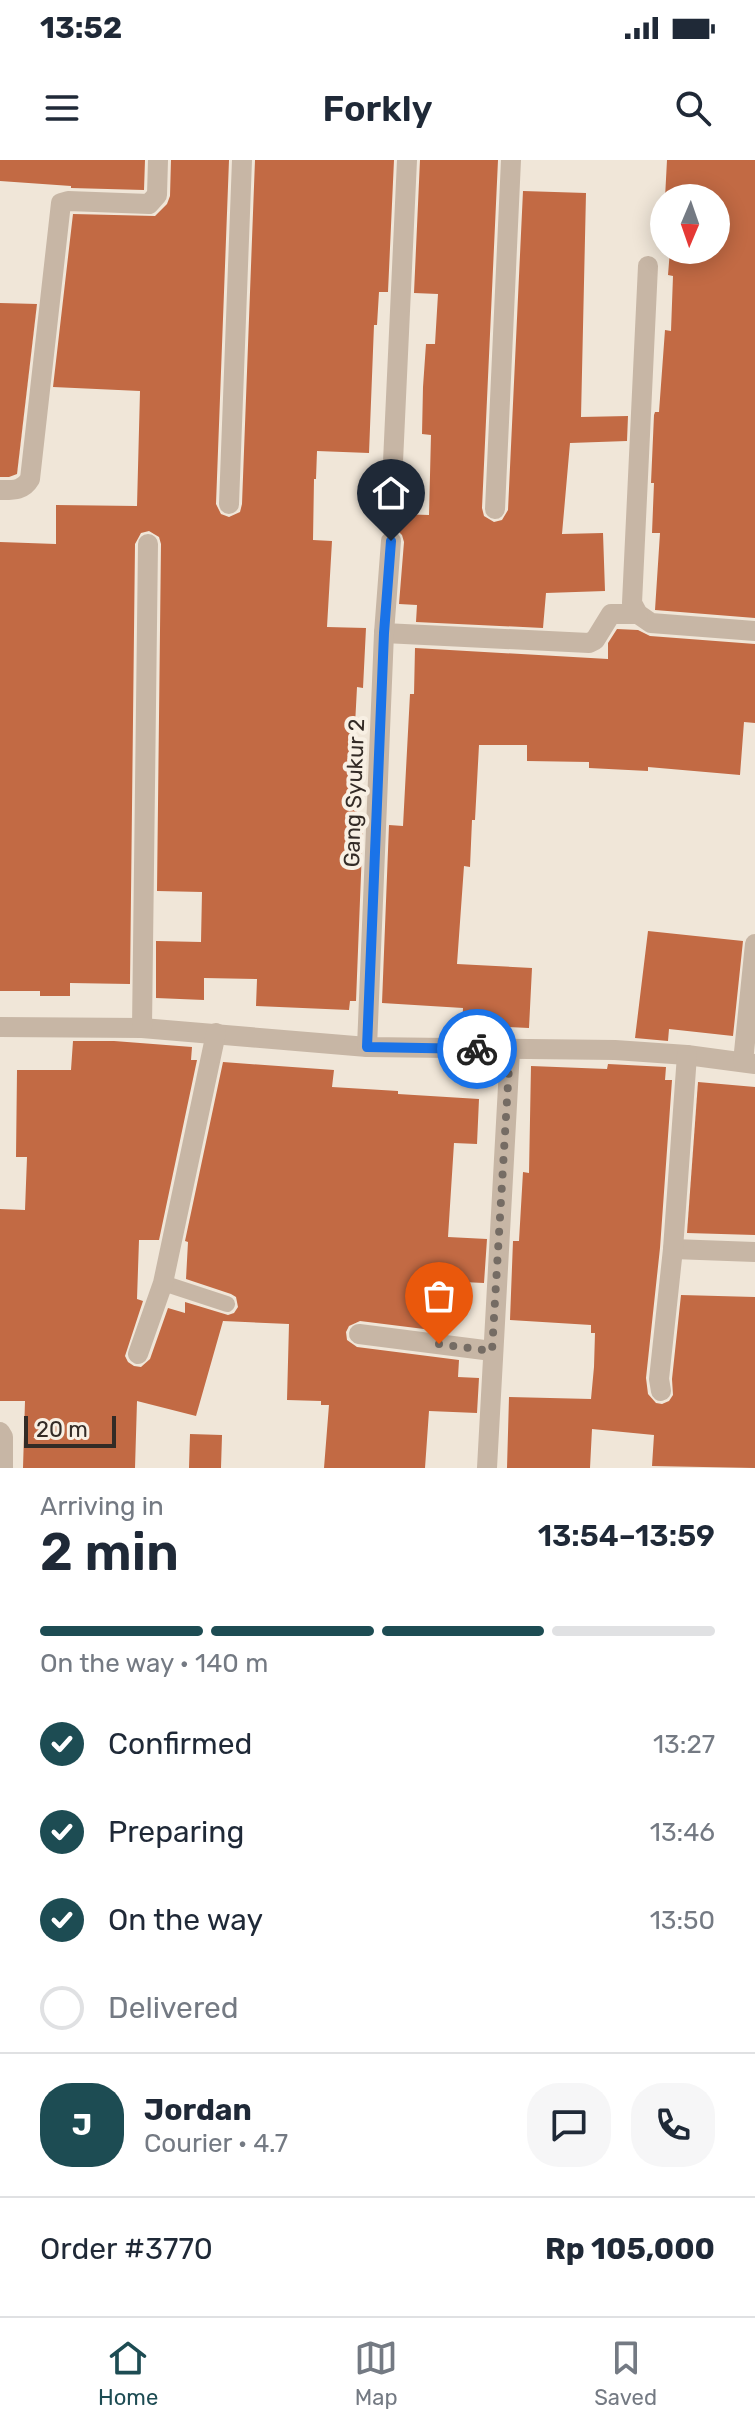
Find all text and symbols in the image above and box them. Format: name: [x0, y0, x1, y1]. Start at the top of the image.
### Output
text: 13:52: [40, 10, 122, 46]
icon: menu: [40, 86, 84, 130]
icon: search: [671, 86, 715, 130]
text: Forkly: [322, 87, 433, 130]
north arrow: [650, 184, 730, 264]
map controls: [650, 184, 730, 264]
pin: [357, 459, 425, 541]
icon: home: [369, 471, 413, 515]
street label: Gang Syukur 2: [338, 718, 370, 868]
courier: [437, 1009, 517, 1089]
icon: bike: [455, 1027, 499, 1071]
pin: [405, 1262, 473, 1344]
icon: bag: [417, 1274, 461, 1318]
scale bar: [24, 1412, 116, 1448]
text: 20 m: [36, 1416, 88, 1443]
text: Arriving in: [40, 1491, 164, 1522]
text: 13:54–13:59: [538, 1518, 715, 1554]
text: 2 min: [40, 1521, 179, 1583]
text: On the way · 140 m: [40, 1648, 268, 1679]
icon: check: [40, 1722, 84, 1766]
text: Confirmed: [108, 1726, 252, 1762]
text: 13:27: [653, 1729, 715, 1760]
icon: check: [40, 1810, 84, 1854]
text: Preparing: [108, 1814, 244, 1850]
text: 13:46: [650, 1817, 715, 1848]
icon: check: [40, 1898, 84, 1942]
text: On the way: [108, 1902, 263, 1938]
text: 13:50: [650, 1905, 715, 1936]
text: Delivered: [108, 1990, 239, 2026]
button: chat: [527, 2083, 611, 2167]
button: phone: [631, 2083, 715, 2167]
text: Jordan: [144, 2092, 252, 2128]
text: J: [72, 2107, 92, 2143]
text: Courier · 4.7: [144, 2128, 288, 2159]
text: Order #3770: [40, 2231, 213, 2267]
text: Rp 105,000: [545, 2231, 715, 2267]
tab: Home: [98, 2336, 158, 2411]
tab: Map: [354, 2336, 398, 2411]
tab: Saved: [594, 2336, 657, 2411]

